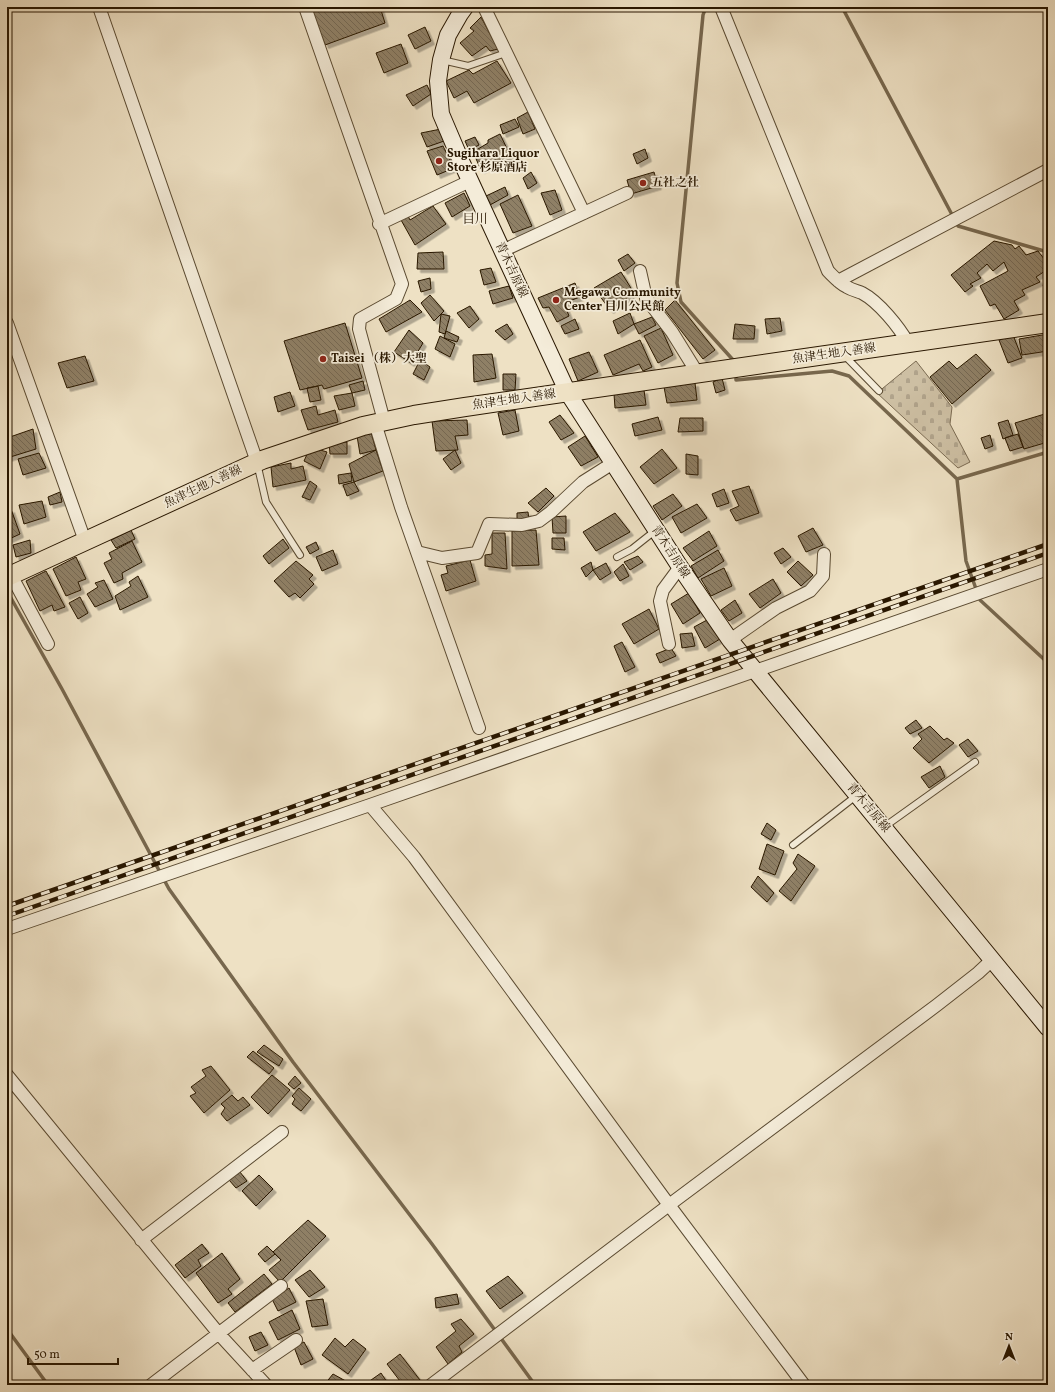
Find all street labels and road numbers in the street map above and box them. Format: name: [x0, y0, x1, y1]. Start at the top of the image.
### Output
street label: 青木吉原線: [491, 239, 531, 301]
street label: 魚津生地入善線: [791, 340, 877, 368]
street label: 魚津生地入善線: [471, 386, 557, 414]
street label: 魚津生地入善線: [162, 462, 244, 512]
street label: 青木吉原線: [647, 522, 693, 582]
street label: 青木吉原線: [843, 780, 893, 836]

